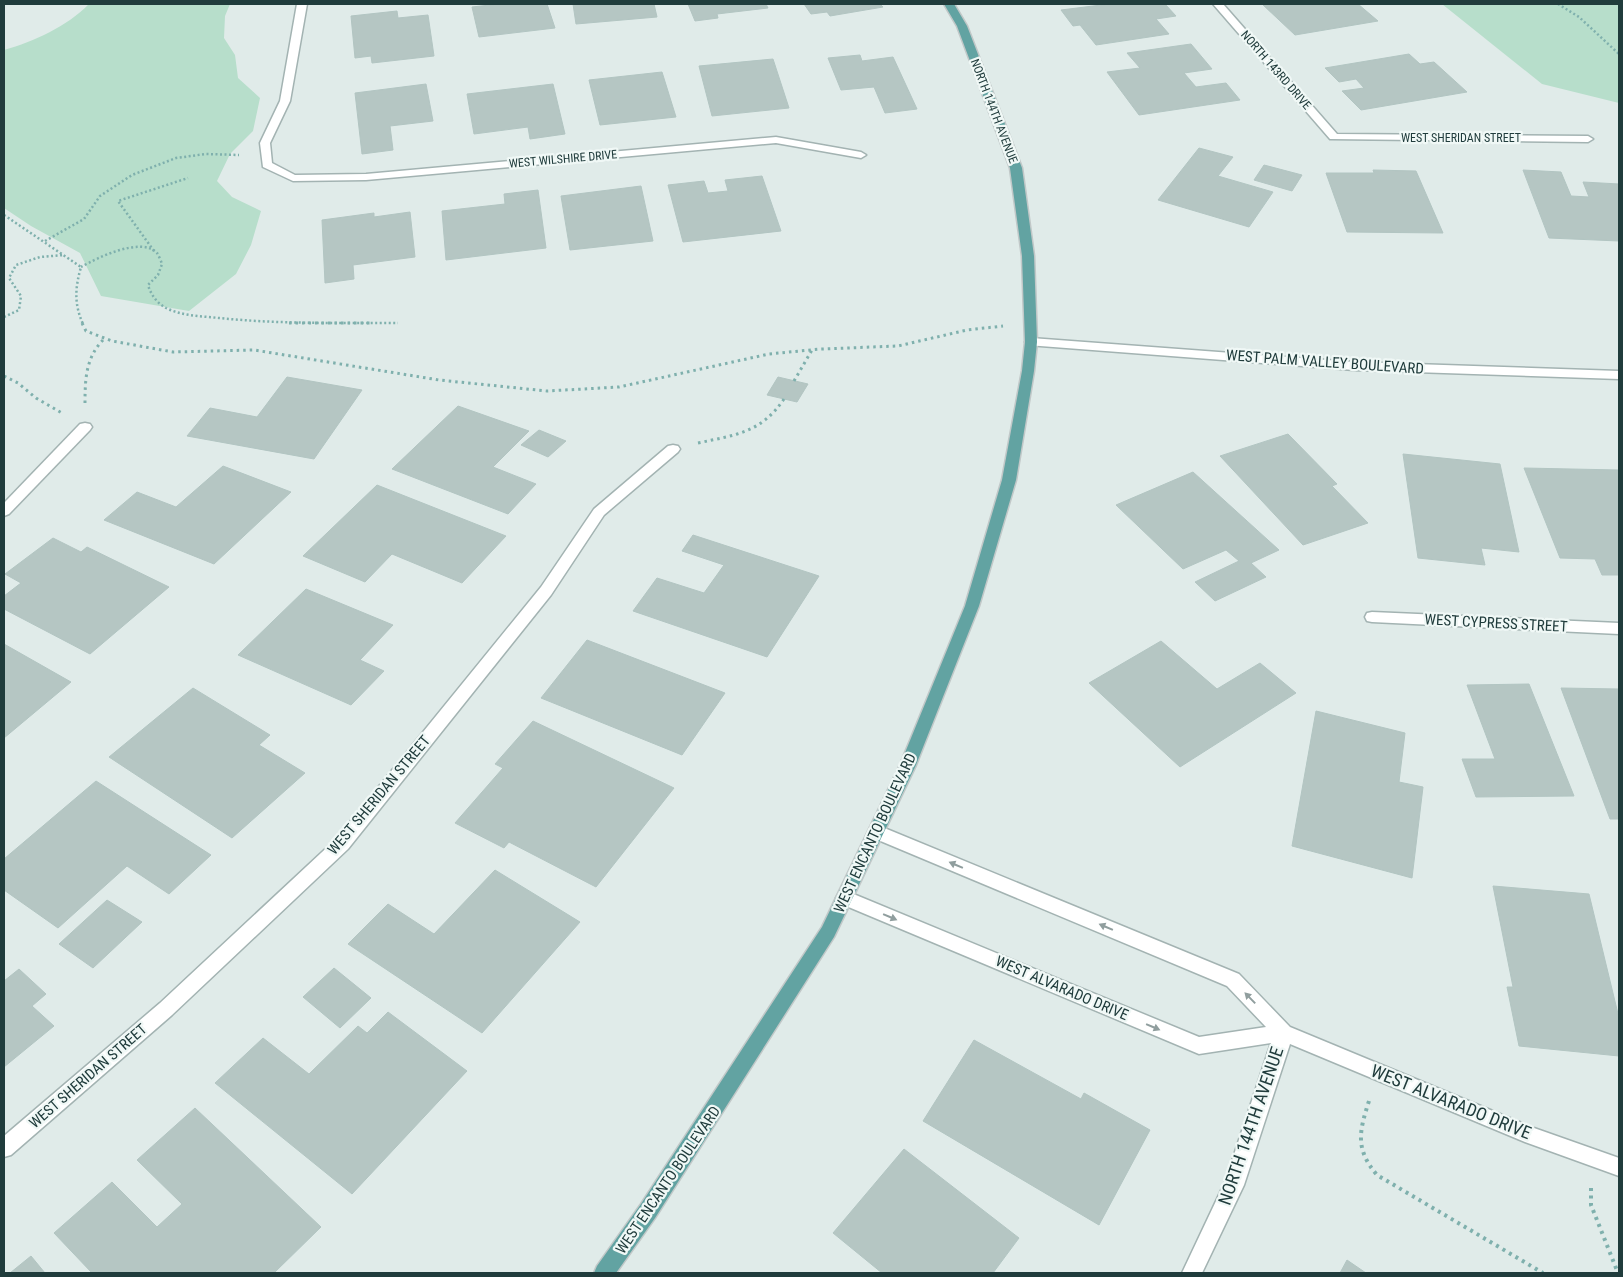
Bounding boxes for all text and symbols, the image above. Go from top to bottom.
street label: NORTH 143RD DRIVE [1238,28,1314,112]
street label: NORTH 144TH AVENUE [968,57,1020,165]
street label: WEST SHERIDAN STREET [1401,131,1521,145]
street label: WEST WILSHIRE DRIVE [508,147,618,171]
street label: WEST PALM VALLEY BOULEVARD [1225,346,1425,378]
street label: WEST CYPRESS STREET [1424,610,1568,636]
street label: WEST SHERIDAN STREET [324,732,434,858]
street label: WEST ENCANTO BOULEVARD [830,750,920,916]
one-way arrow [949,860,963,868]
one-way arrow [883,913,898,921]
one-way arrow [1099,923,1113,931]
street label: WEST ALVARADO DRIVE [993,952,1131,1024]
one-way arrow [1244,992,1256,1004]
street label: WEST SHERIDAN STREET [25,1020,151,1132]
one-way arrow [1146,1023,1161,1031]
street label: NORTH 144TH AVENUE [1214,1044,1287,1208]
street label: WEST ALVARADO DRIVE [1368,1060,1534,1143]
street label: WEST ENCANTO BOULEVARD [612,1103,724,1257]

